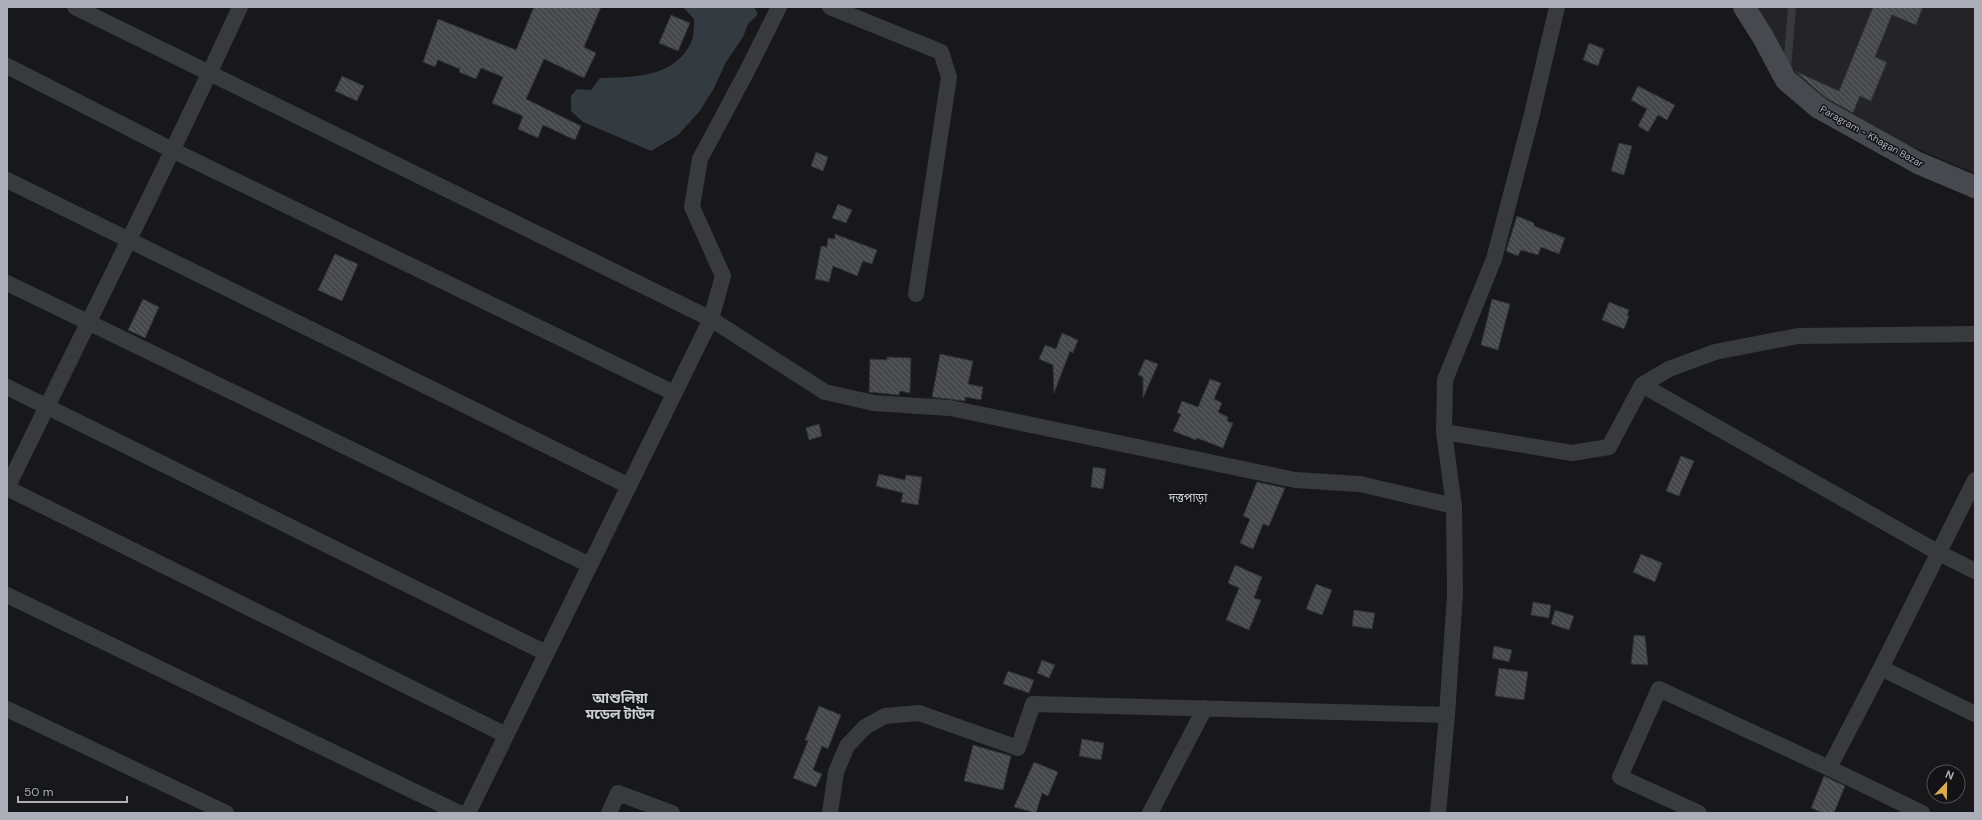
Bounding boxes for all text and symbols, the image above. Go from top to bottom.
street label: Paragram - Khagan Bazar [1818,103,1926,170]
district label: দত্তপাড়া [1168,490,1208,506]
district label: আশুলিয়া মডেল টাউন [585,689,655,723]
north arrow [1926,764,1966,804]
text: N [1943,767,1956,783]
scale bar [18,778,127,804]
text: 50 m [24,784,53,800]

